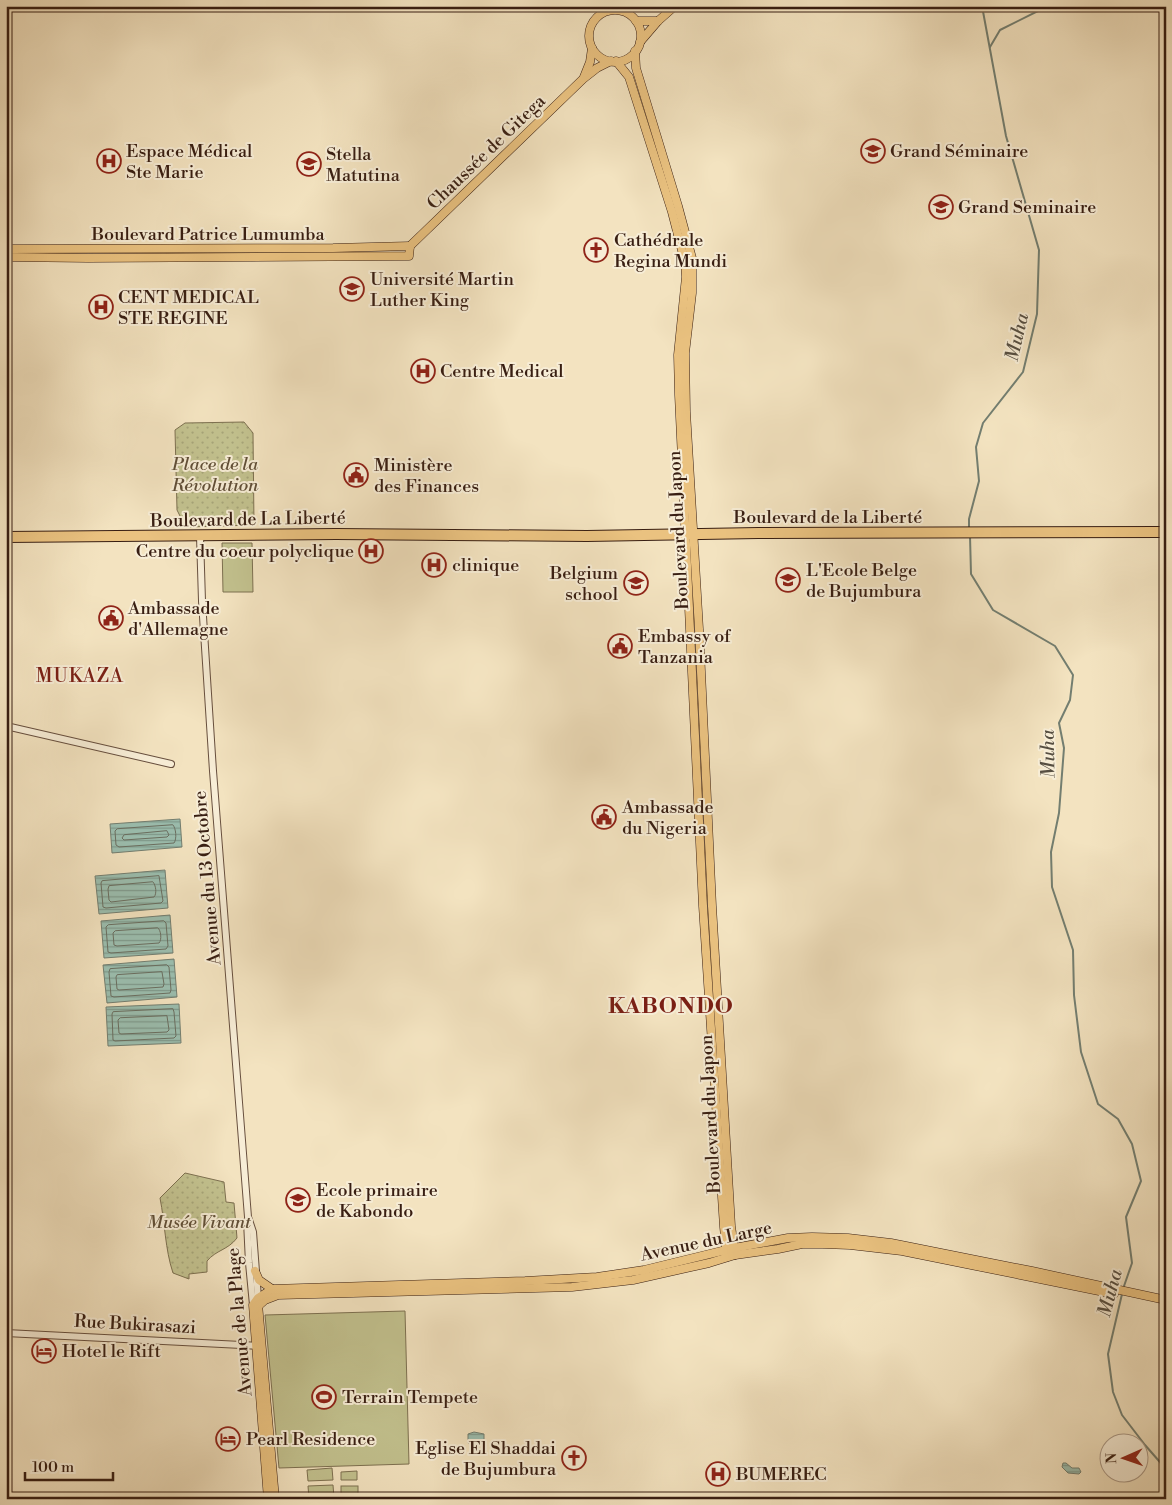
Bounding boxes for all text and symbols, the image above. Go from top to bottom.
street label: Chaussée de Gitega [422,89,551,215]
school or university icon: Grand Séminaire [860,138,886,164]
place label: Espace Médical Ste Marie [126,140,253,184]
place label: Grand Séminaire [890,140,1028,163]
place label: Stella Matutina [326,143,401,187]
hospital icon: Espace Médical Ste Marie [96,148,122,174]
school or university icon: Stella Matutina [296,151,322,177]
school or university icon: Grand Seminaire [928,194,954,220]
place label: Grand Seminaire [958,196,1096,219]
street label: Boulevard Patrice Lumumba [90,223,325,246]
place label: Cathédrale Regina Mundi [614,229,727,273]
church icon: Cathédrale Regina Mundi [583,237,609,263]
place label: Université Martin Luther King [370,268,514,312]
school or university icon: Université Martin Luther King [339,276,365,302]
place label: CENT MEDICAL STE REGINE [118,286,259,330]
hospital icon: CENT MEDICAL STE REGINE [88,294,114,320]
water label: Muha [1000,310,1034,364]
hospital icon: Centre Medical [410,358,436,384]
place label: Centre Medical [440,360,564,383]
street label: Boulevard du Japon [663,450,694,611]
park label: Place de la Révolution [171,453,259,497]
place label: Ministère des Finances [374,454,479,498]
public building icon: Ministère des Finances [343,462,369,488]
street label: Boulevard de La Liberté [149,506,346,533]
street label: Boulevard de la Liberté [733,506,922,529]
hospital icon: Centre du coeur polyclique [358,538,384,564]
place label: Centre du coeur polyclique [136,540,354,563]
hospital icon: clinique [421,552,447,578]
place label: clinique [452,554,519,577]
place label: L'Ecole Belge de Bujumbura [806,559,922,603]
place label: Belgium school [549,562,619,606]
school or university icon: L'Ecole Belge de Bujumbura [775,567,801,593]
school or university icon: Belgium school [623,570,649,596]
place label: Ambassade d'Allemagne [127,597,228,641]
public building icon: Ambassade d'Allemagne [98,605,124,631]
place label: Embassy of Tanzania [638,625,732,669]
public building icon: Embassy of Tanzania [607,633,633,659]
district label: MUKAZA [36,664,124,688]
water label: Muha [1036,729,1060,778]
street label: Avenue du 13 Octobre [188,790,227,967]
place label: Ambassade du Nigeria [621,796,714,840]
public building icon: Ambassade du Nigeria [591,804,617,830]
district label: KABONDO [608,993,734,1020]
street label: Boulevard du Japon [695,1034,726,1195]
place label: Ecole primaire de Kabondo [316,1179,438,1223]
school or university icon: Ecole primaire de Kabondo [285,1187,311,1213]
park label: Musée Vivant [147,1211,252,1234]
street label: Avenue du Large [637,1216,774,1267]
street label: Avenue de la Plage [222,1247,258,1398]
water label: Muha [1092,1266,1128,1320]
street label: Rue Bukirasazi [73,1310,197,1339]
hotel icon: Hotel le Rift [31,1338,57,1364]
place label: Hotel le Rift [62,1340,161,1363]
sports icon: Terrain Tempete [311,1384,337,1410]
place label: Terrain Tempete [342,1386,478,1409]
hotel icon: Pearl Residence [215,1426,241,1452]
place label: Pearl Residence [246,1428,375,1451]
north arrow [1100,1432,1150,1482]
place label: Eglise El Shaddai de Bujumbura [415,1437,557,1481]
church icon: Eglise El Shaddai de Bujumbura [561,1445,587,1471]
scale bar [25,1450,112,1482]
text: N [1103,1453,1121,1464]
text: 100 m [32,1458,74,1477]
hospital icon: BUMEREC [705,1461,731,1487]
place label: BUMEREC [735,1463,827,1486]

